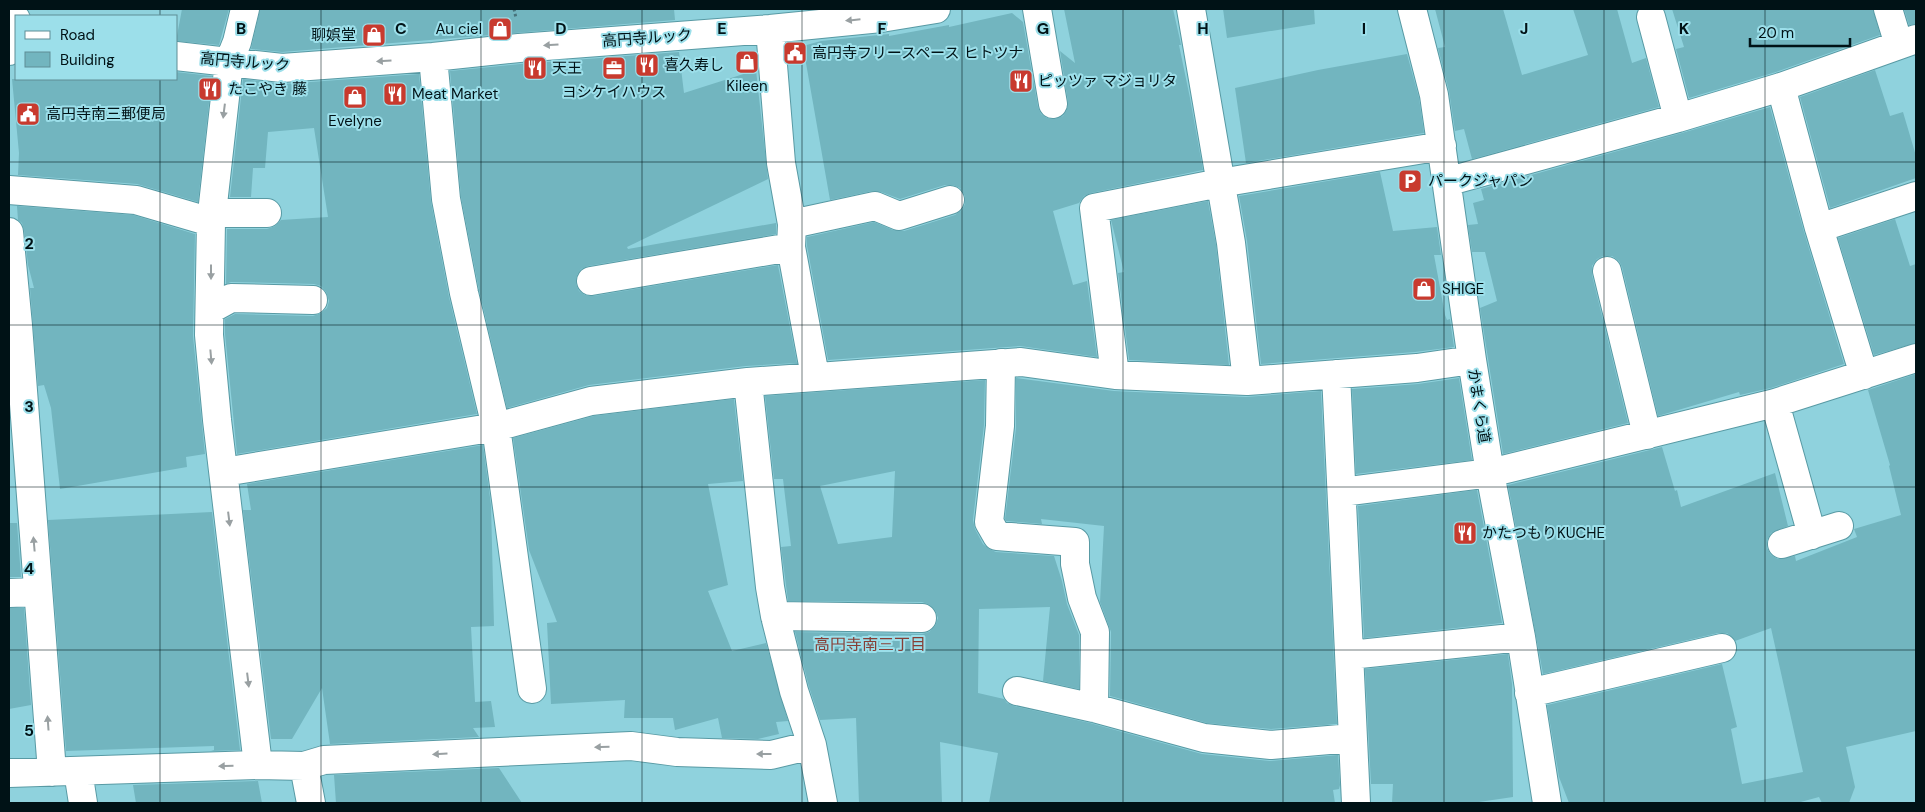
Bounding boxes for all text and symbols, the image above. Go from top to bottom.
legend [15,15,178,80]
scale bar [1750,15,1850,47]
shop icon: Au ciel [487,16,513,42]
one-way arrow [844,16,860,24]
text: B [236,18,246,39]
text: C [395,18,407,39]
text: D [555,18,567,39]
text: E [717,18,727,39]
text: F [878,18,887,39]
text: G [1037,18,1049,39]
text: H [1197,18,1209,39]
text: I [1362,18,1366,39]
text: J [1520,18,1528,39]
text: K [1679,18,1690,39]
place label: Au ciel [436,19,482,39]
shop icon: 聊娯堂 [361,22,387,48]
text: 20 m [1758,23,1794,43]
text: Road [60,25,95,45]
place label: 聊娯堂 [311,25,356,45]
street label: 高円寺ルック [601,25,693,51]
public building icon: 高円寺フリースペース ヒトツナ [782,40,808,66]
one-way arrow [543,42,559,50]
place label: 高円寺フリースペース ヒトツナ [812,43,1023,63]
street label: 高円寺ルック [199,48,291,76]
shop icon: Kileen [734,49,760,75]
text: Building [60,50,115,70]
restaurant icon: 喜久寿し [634,52,660,78]
restaurant icon: 天王 [522,55,548,81]
office icon: ヨシケイハウス [601,55,627,81]
place label: 喜久寿し [664,55,724,75]
one-way arrow [376,57,392,65]
place label: 天王 [552,58,582,78]
restaurant icon: ピッツァ マジョリタ [1008,68,1034,94]
place label: ピッツァ マジョリタ [1038,71,1177,91]
restaurant icon: たこやき 藤 [197,76,223,102]
place label: Kileen [726,76,768,96]
place label: たこやき 藤 [228,79,307,99]
restaurant icon: Meat Market [382,81,408,107]
place label: ヨシケイハウス [562,82,666,102]
shop icon: Evelyne [342,84,368,110]
place label: Meat Market [412,84,499,104]
public building icon: 高円寺南三郵便局 [15,101,41,127]
one-way arrow [220,103,228,119]
place label: 高円寺南三郵便局 [46,104,166,124]
place label: Evelyne [328,111,382,131]
parking icon: パークジャパン [1397,168,1423,194]
place label: パークジャパン [1428,171,1533,191]
text: 2 [24,233,34,254]
one-way arrow [207,265,215,281]
shop icon: SHIGE [1411,276,1437,302]
place label: SHIGE [1442,279,1484,299]
one-way arrow [207,350,215,366]
street label: かまくら道 [1463,367,1495,445]
text: 3 [24,396,34,417]
one-way arrow [225,511,233,527]
restaurant icon: かたつもりKUCHE [1452,520,1478,546]
place label: かたつもりKUCHE [1482,523,1605,543]
one-way arrow [29,535,37,551]
text: 4 [24,558,34,579]
district label: 高円寺南三丁目 [814,634,926,655]
one-way arrow [244,673,252,689]
one-way arrow [44,715,52,731]
text: 5 [24,720,34,741]
one-way arrow [594,743,610,751]
one-way arrow [431,750,447,758]
one-way arrow [756,750,772,758]
one-way arrow [217,763,233,771]

